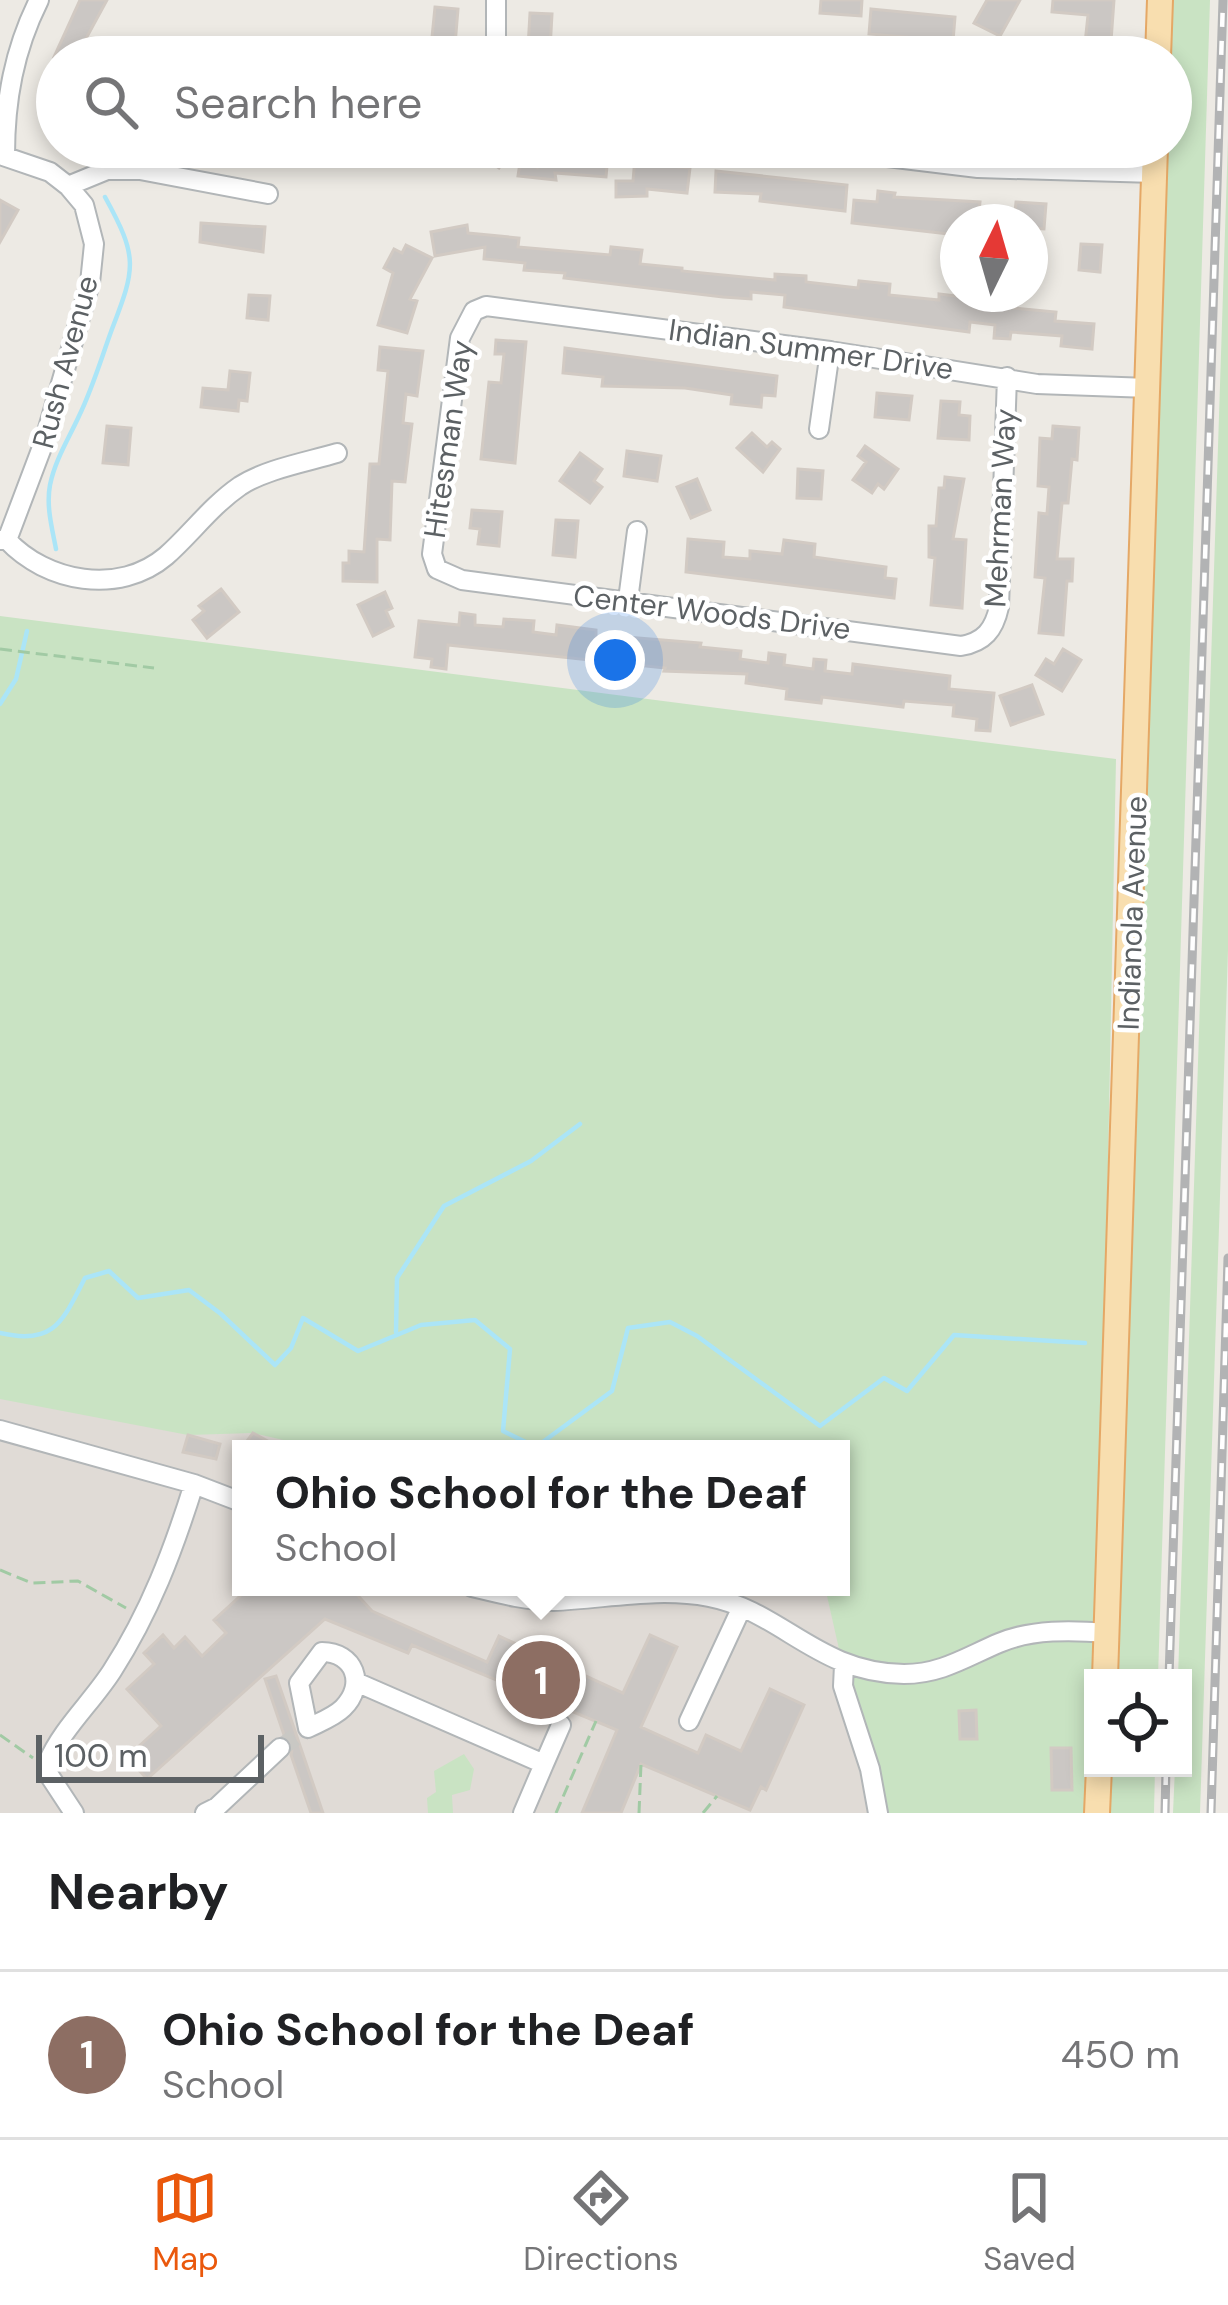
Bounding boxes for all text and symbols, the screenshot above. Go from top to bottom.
search box [36,36,1192,168]
icon: search [78,69,144,135]
text: Search here [174,73,422,132]
north arrow [940,204,1048,312]
street label: Rush Avenue [23,271,107,453]
street label: Indian Summer Drive [666,310,956,388]
street label: Hitesman Way [415,337,481,540]
street label: Mehrman Way [975,407,1025,608]
street label: Center Woods Drive [571,576,853,648]
your location [585,630,645,690]
street label: Indianola Avenue [1108,795,1156,1031]
popup [232,1440,850,1596]
text: Ohio School for the Deaf [275,1463,807,1522]
text: School [275,1522,397,1573]
pin: 1 [502,1635,580,1725]
map controls [1084,1669,1192,1777]
button: locate [1084,1669,1192,1777]
scale bar [36,1729,264,1782]
text: 100 m [54,1734,148,1777]
text: Nearby [48,1858,229,1925]
text: Ohio School for the Deaf [162,2000,694,2059]
text: 1 [80,2029,94,2080]
text: 450 m [1061,2029,1180,2080]
text: School [162,2059,284,2110]
tab: Map [152,2165,219,2280]
tab: Directions [523,2165,679,2280]
tab: Saved [983,2165,1076,2280]

